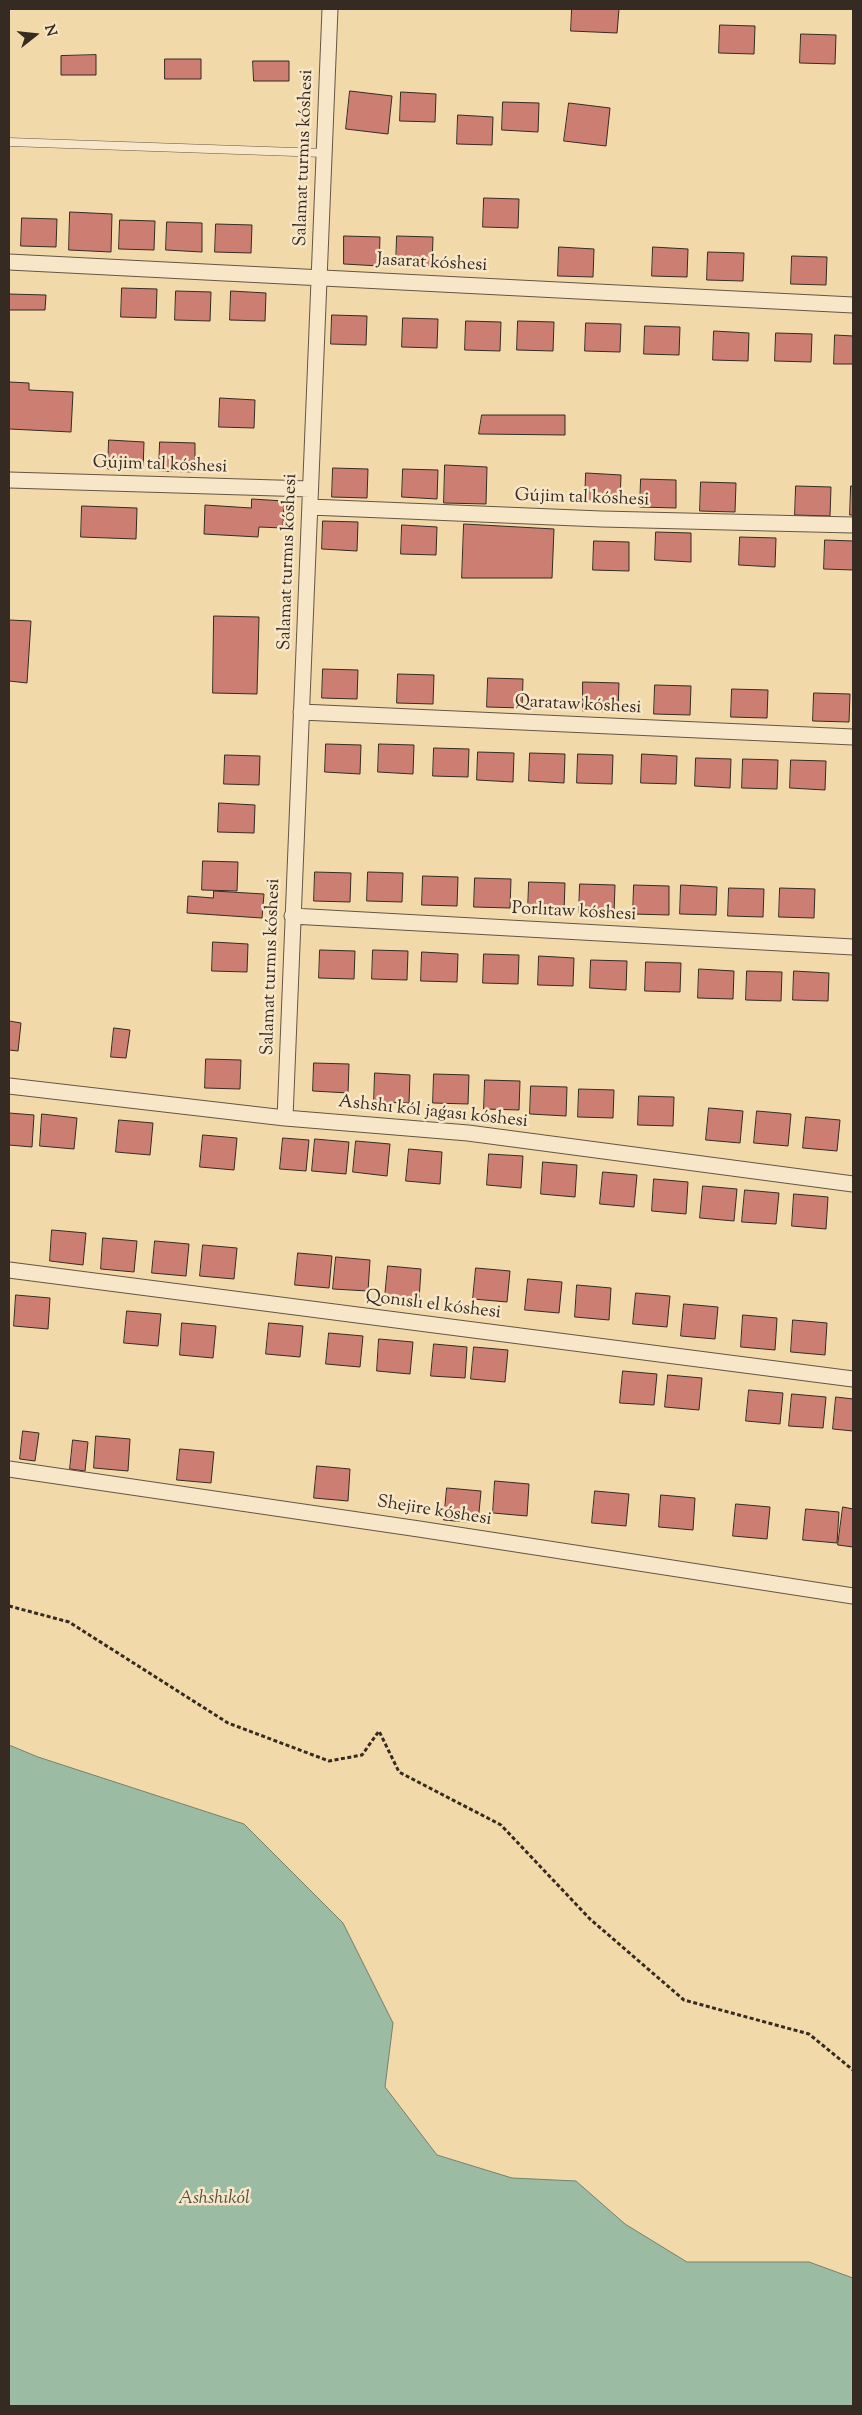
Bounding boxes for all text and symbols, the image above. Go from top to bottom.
north arrow [10,10,60,60]
text: N [38,23,61,39]
street label: Salamat turmıs kóshesi [291,69,319,247]
street label: Jasarat kóshesi [376,250,488,278]
street label: Gújim tal kóshesi [92,453,228,479]
street label: Salamat turmıs kóshesi [275,473,303,651]
street label: Gújim tal kóshesi [514,486,650,512]
street label: Qarataw kóshesi [514,692,642,720]
street label: Salamat turmıs kóshesi [258,878,286,1056]
street label: Porlıtaw kóshesi [511,899,637,927]
street label: Ashshı kól jaǵası kóshesi [337,1092,529,1134]
street label: Qonıslı el kóshesi [364,1287,502,1325]
street label: Shejire kóshesi [375,1492,493,1532]
water label: Ashshıkól [178,2189,250,2211]

